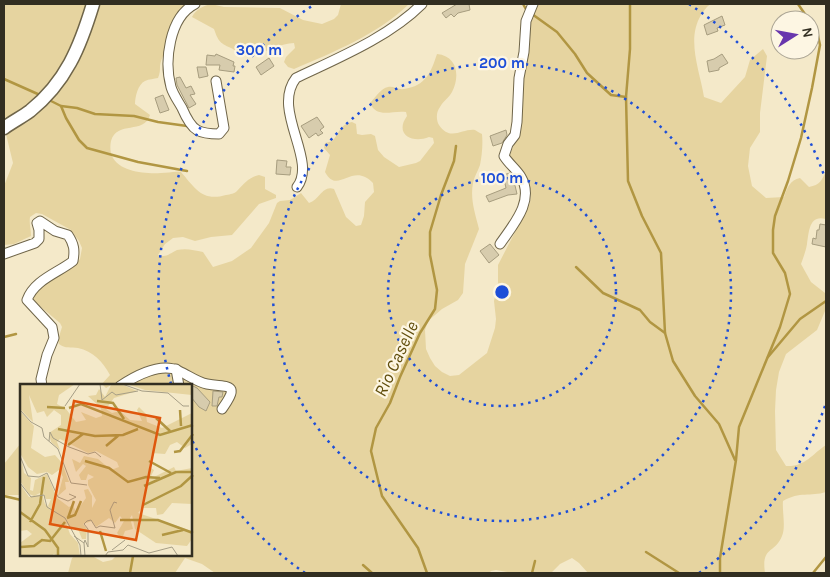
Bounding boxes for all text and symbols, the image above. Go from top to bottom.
north arrow [770,10,820,60]
text: N [798,26,817,39]
text: 300 m [236,41,282,59]
text: 200 m [479,54,525,72]
text: 100 m [481,169,523,187]
centre of rings [493,283,511,301]
water label: Rio Caselle [369,318,423,400]
inset map [20,384,192,557]

